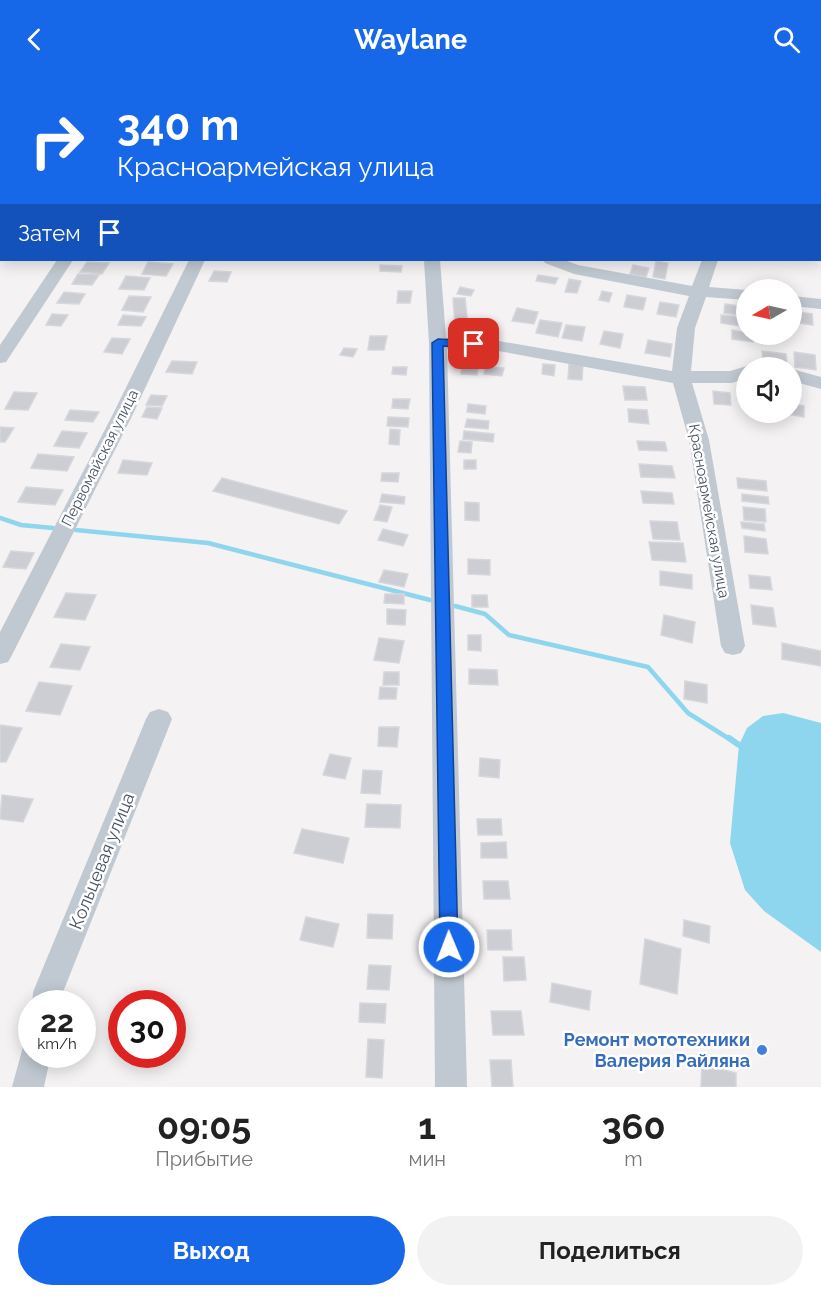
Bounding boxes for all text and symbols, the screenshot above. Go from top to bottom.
icon: back [18,23,51,56]
icon: search [770,23,803,56]
text: Waylane [354,24,467,55]
text: 340 m [117,101,239,150]
icon: right [18,102,96,180]
text: Красноармейская улица [117,151,434,182]
icon: arrive [93,216,126,249]
text: Затем [18,220,81,246]
north arrow [736,279,802,345]
map controls [736,279,802,423]
pin [448,318,499,369]
icon: arrive [457,327,490,360]
button: sound [736,357,802,423]
street label: Первомайская улица [58,387,142,529]
street label: Красноармейская улица [685,423,733,599]
street label: Кольцевая улица [65,789,139,932]
position arrow [417,915,481,979]
speed limit sign: 30 [108,990,186,1068]
text: 22 [40,1004,74,1039]
place label: Ремонт мототехники Валерия Райляна [563,1029,750,1071]
text: km/h [37,1035,77,1053]
marker: Ремонт мототехники Валерия Райляна [755,1043,769,1057]
text: 09:05 [157,1105,251,1147]
text: 1 [418,1105,436,1147]
text: 360 [601,1105,666,1147]
text: Прибытие [156,1147,253,1171]
text: мин [408,1147,446,1171]
text: m [624,1147,643,1171]
button: Выход [18,1216,405,1285]
button: Поделиться [417,1216,803,1285]

